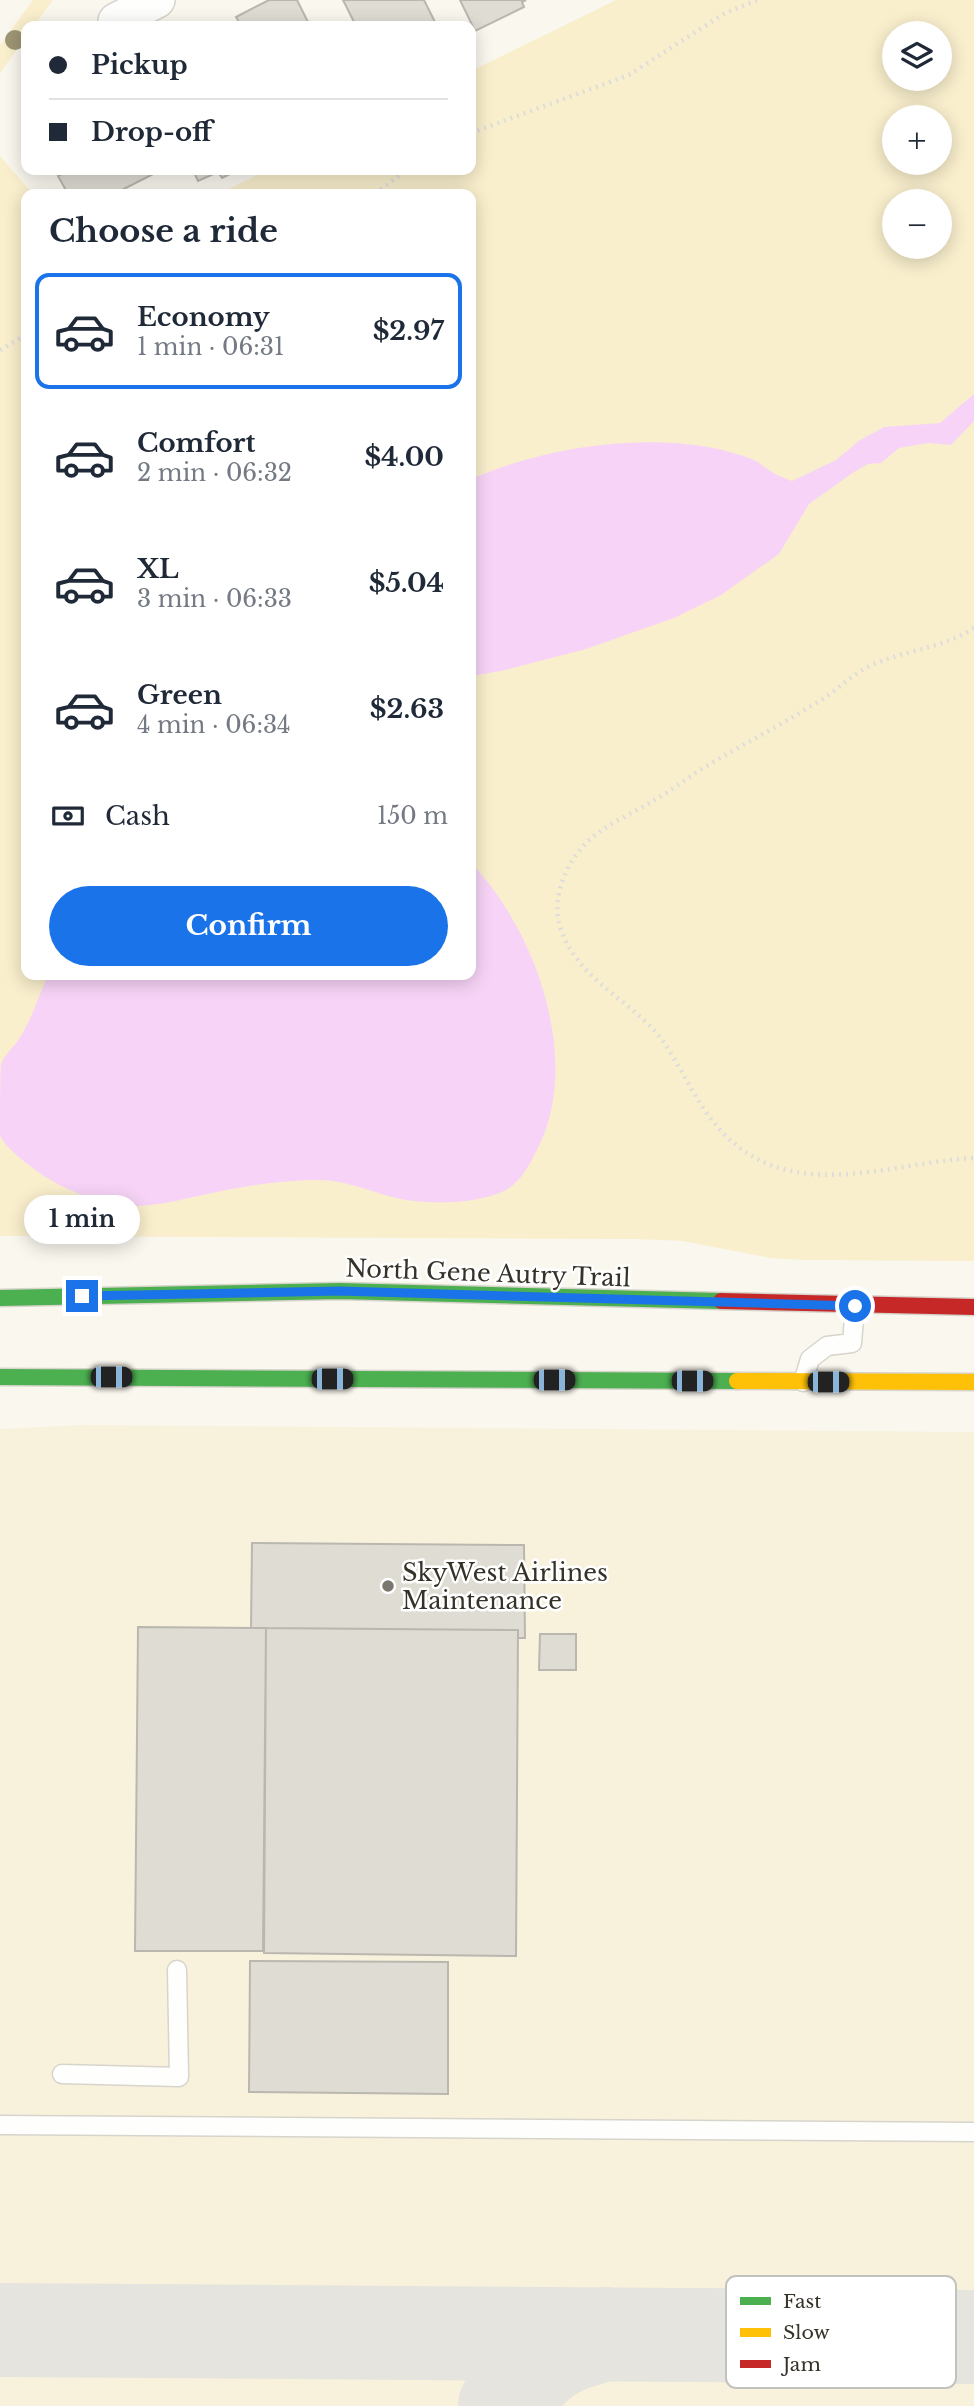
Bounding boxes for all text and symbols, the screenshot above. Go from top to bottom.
map controls [882,21,952,259]
button: layers [882,21,952,91]
text: Pickup [91,49,188,81]
button: + [882,105,952,175]
text: Drop-off [91,116,212,148]
button: − [882,189,952,259]
text: Choose a ride [49,211,278,251]
icon: car [53,300,116,363]
text: Economy [137,301,270,333]
text: $2.97 [373,315,444,347]
text: 1 min · 06:31 [137,333,284,361]
icon: car [53,426,116,489]
text: Comfort [137,427,255,459]
text: $4.00 [364,441,444,473]
text: 2 min · 06:32 [137,459,292,487]
icon: car [53,552,116,615]
text: XL [137,553,179,585]
text: $5.04 [369,567,444,599]
text: 3 min · 06:33 [137,585,292,613]
icon: car [53,678,116,741]
text: Green [137,679,222,711]
text: $2.63 [370,693,444,725]
text: 4 min · 06:34 [137,711,291,739]
icon: cash [49,797,87,835]
text: Cash [105,800,170,832]
text: 150 m [377,802,448,830]
button: Confirm [49,886,448,966]
callout: 1 min [24,1194,140,1244]
text: 1 min [49,1205,115,1233]
street label: North Gene Autry Trail [345,1254,631,1292]
route end [66,1280,98,1312]
route start [839,1290,871,1322]
car [91,1367,133,1388]
car [312,1369,354,1390]
car [534,1370,576,1391]
car [672,1371,714,1392]
car [808,1372,850,1393]
place label: SkyWest Airlines Maintenance [402,1558,608,1615]
marker: SkyWest Airlines Maintenance [380,1578,396,1594]
legend [726,2276,956,2388]
text: Fast [783,2290,822,2313]
text: Slow [783,2321,830,2344]
text: Jam [780,2353,821,2376]

